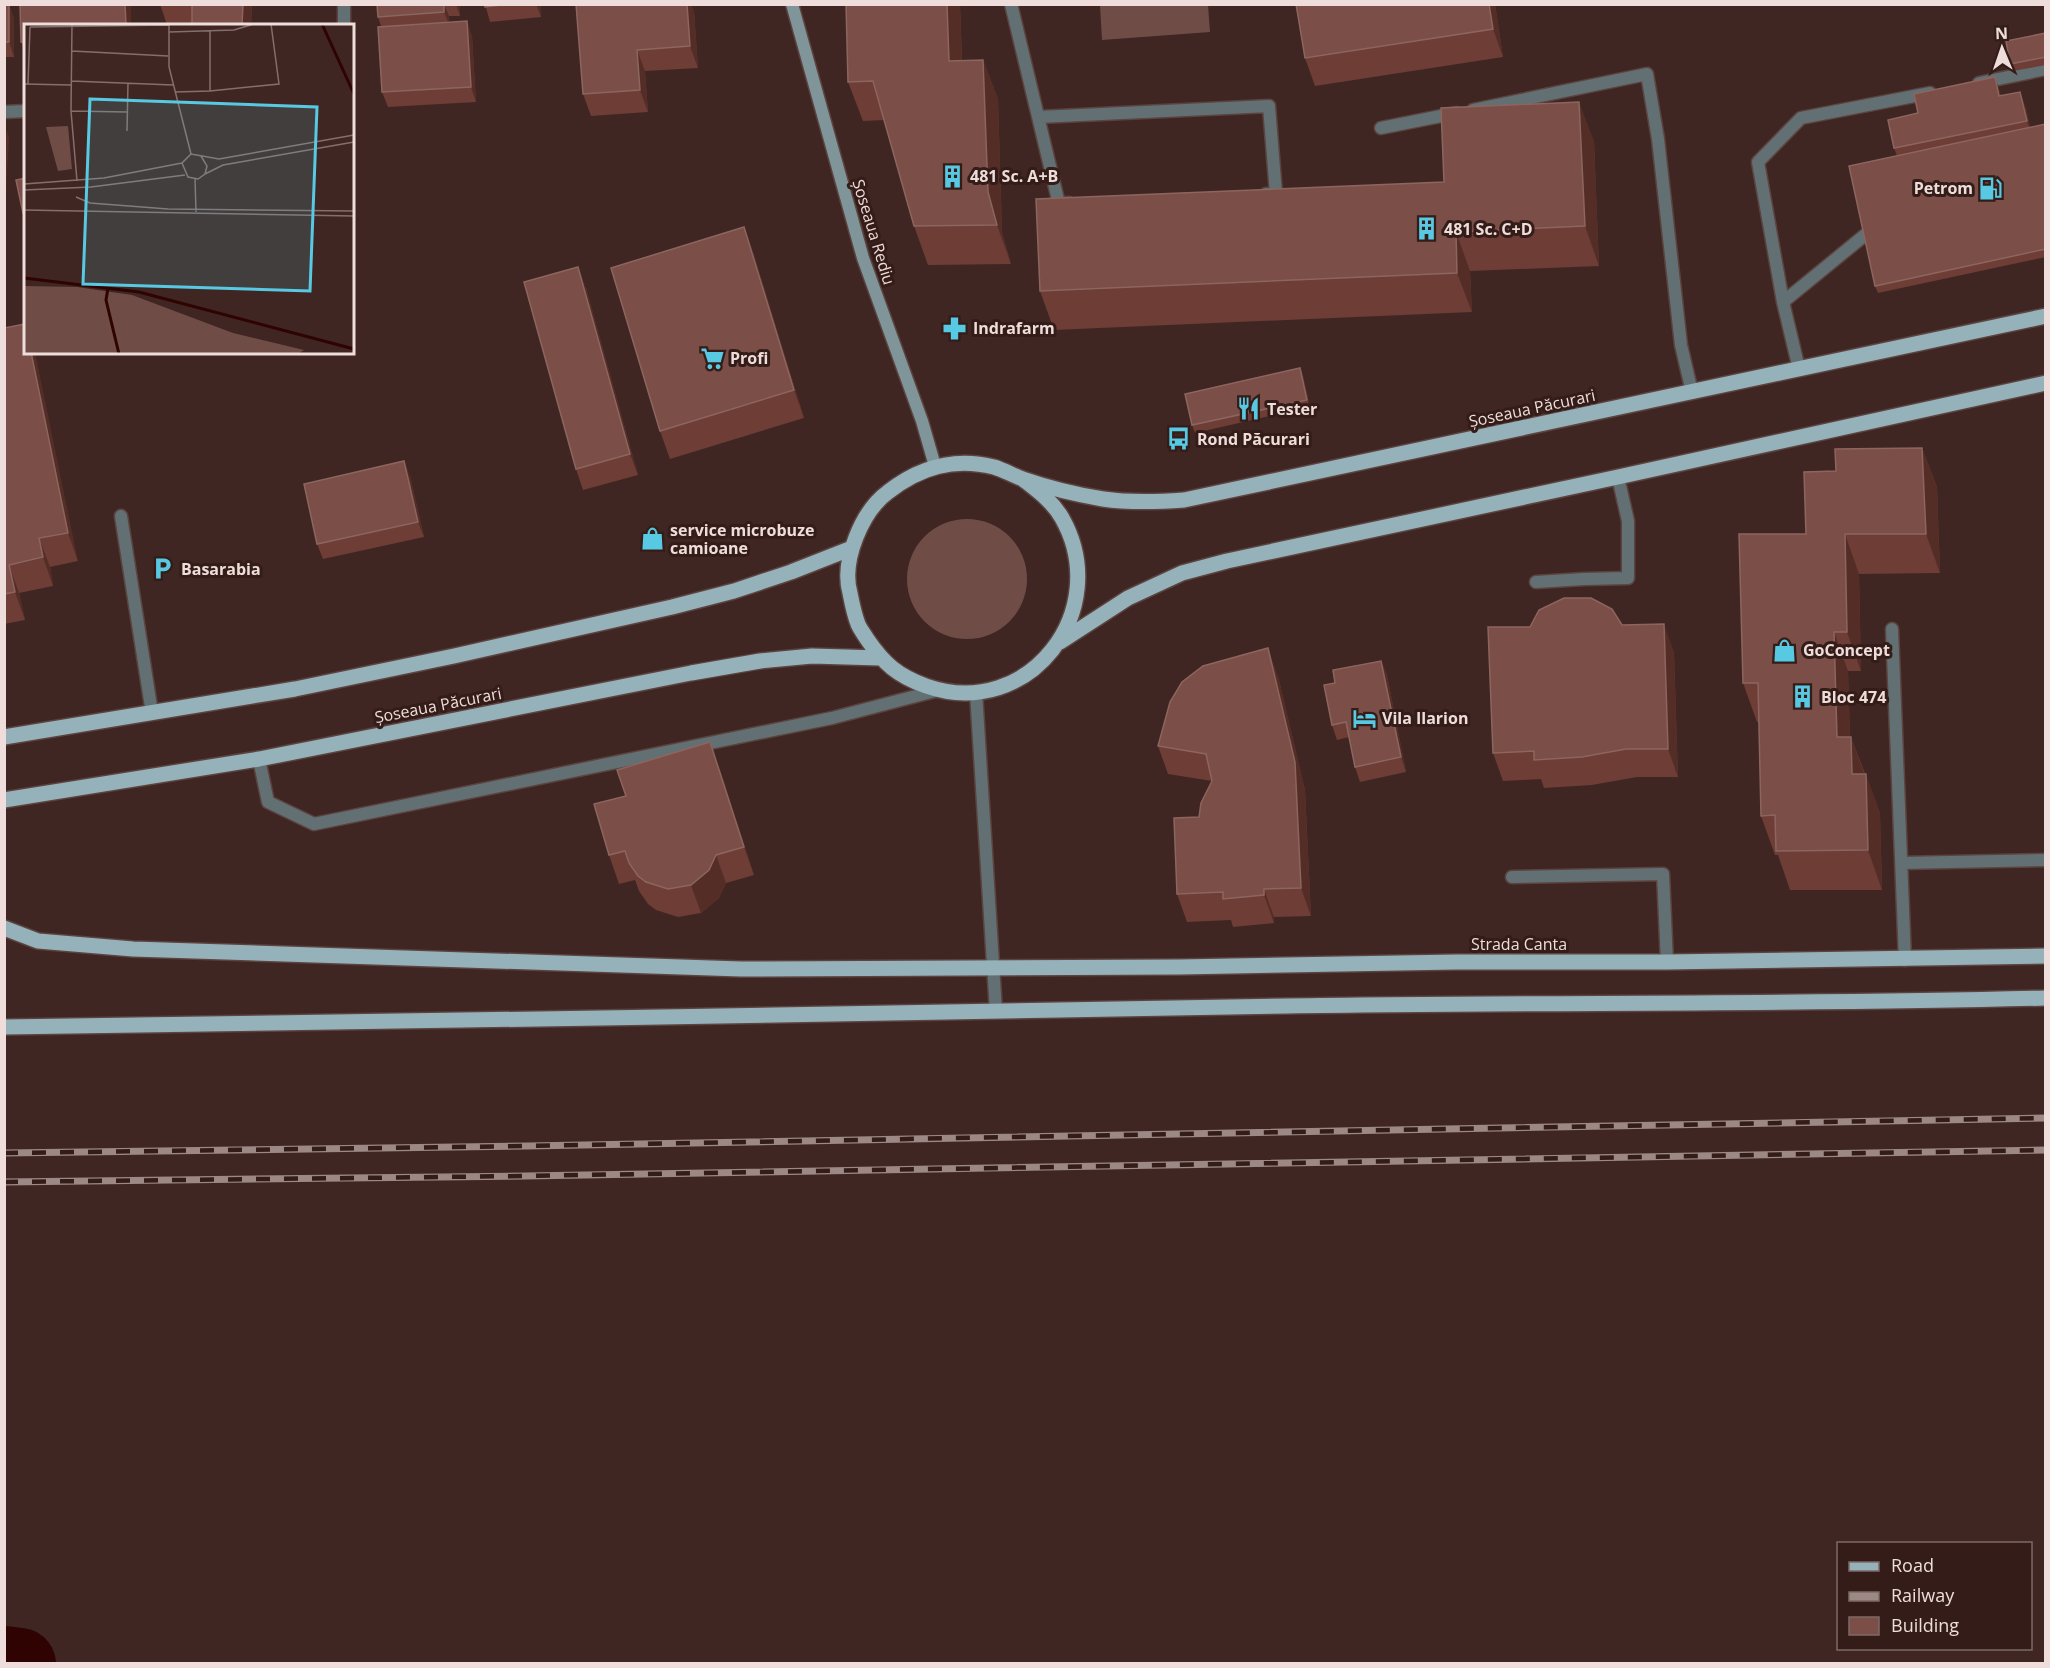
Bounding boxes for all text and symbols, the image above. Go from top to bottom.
north arrow [1972,18,2032,78]
text: N [1995,22,2008,44]
inset map [24,24,354,354]
building icon: 481 Sc. A+B [939,163,965,189]
place label: 481 Sc. A+B [970,165,1058,187]
fuel station icon: Petrom [1978,175,2004,201]
street label: Șoseaua Rediu [848,177,900,287]
place label: Petrom [1914,177,1973,199]
building icon: 481 Sc. C+D [1413,216,1439,242]
place label: 481 Sc. C+D [1444,218,1533,240]
pharmacy icon: Indrafarm [942,315,968,341]
place label: Indrafarm [973,317,1055,339]
supermarket icon: Profi [699,345,725,371]
place label: Profi [730,347,768,369]
street label: Șoseaua Păcurari [1467,384,1597,432]
restaurant icon: Tester [1236,396,1262,422]
place label: Tester [1267,398,1317,420]
bus stop icon: Rond Păcurari [1166,426,1192,452]
place label: Rond Păcurari [1197,428,1310,450]
place label: service microbuze camioane [670,519,814,559]
shop icon: service microbuze camioane [639,526,665,552]
parking icon: Basarabia [150,556,176,582]
place label: Basarabia [181,558,261,580]
shop icon: GoConcept [1772,637,1798,663]
place label: GoConcept [1803,639,1890,661]
street label: Șoseaua Păcurari [373,682,503,728]
building icon: Bloc 474 [1790,684,1816,710]
place label: Bloc 474 [1821,686,1886,708]
hotel icon: Vila Ilarion [1351,705,1377,731]
place label: Vila Ilarion [1382,707,1468,729]
street label: Strada Canta [1471,933,1567,955]
legend [1837,1542,2032,1650]
text: Road [1891,1553,1934,1577]
text: Railway [1891,1583,1955,1607]
text: Building [1891,1613,1959,1637]

